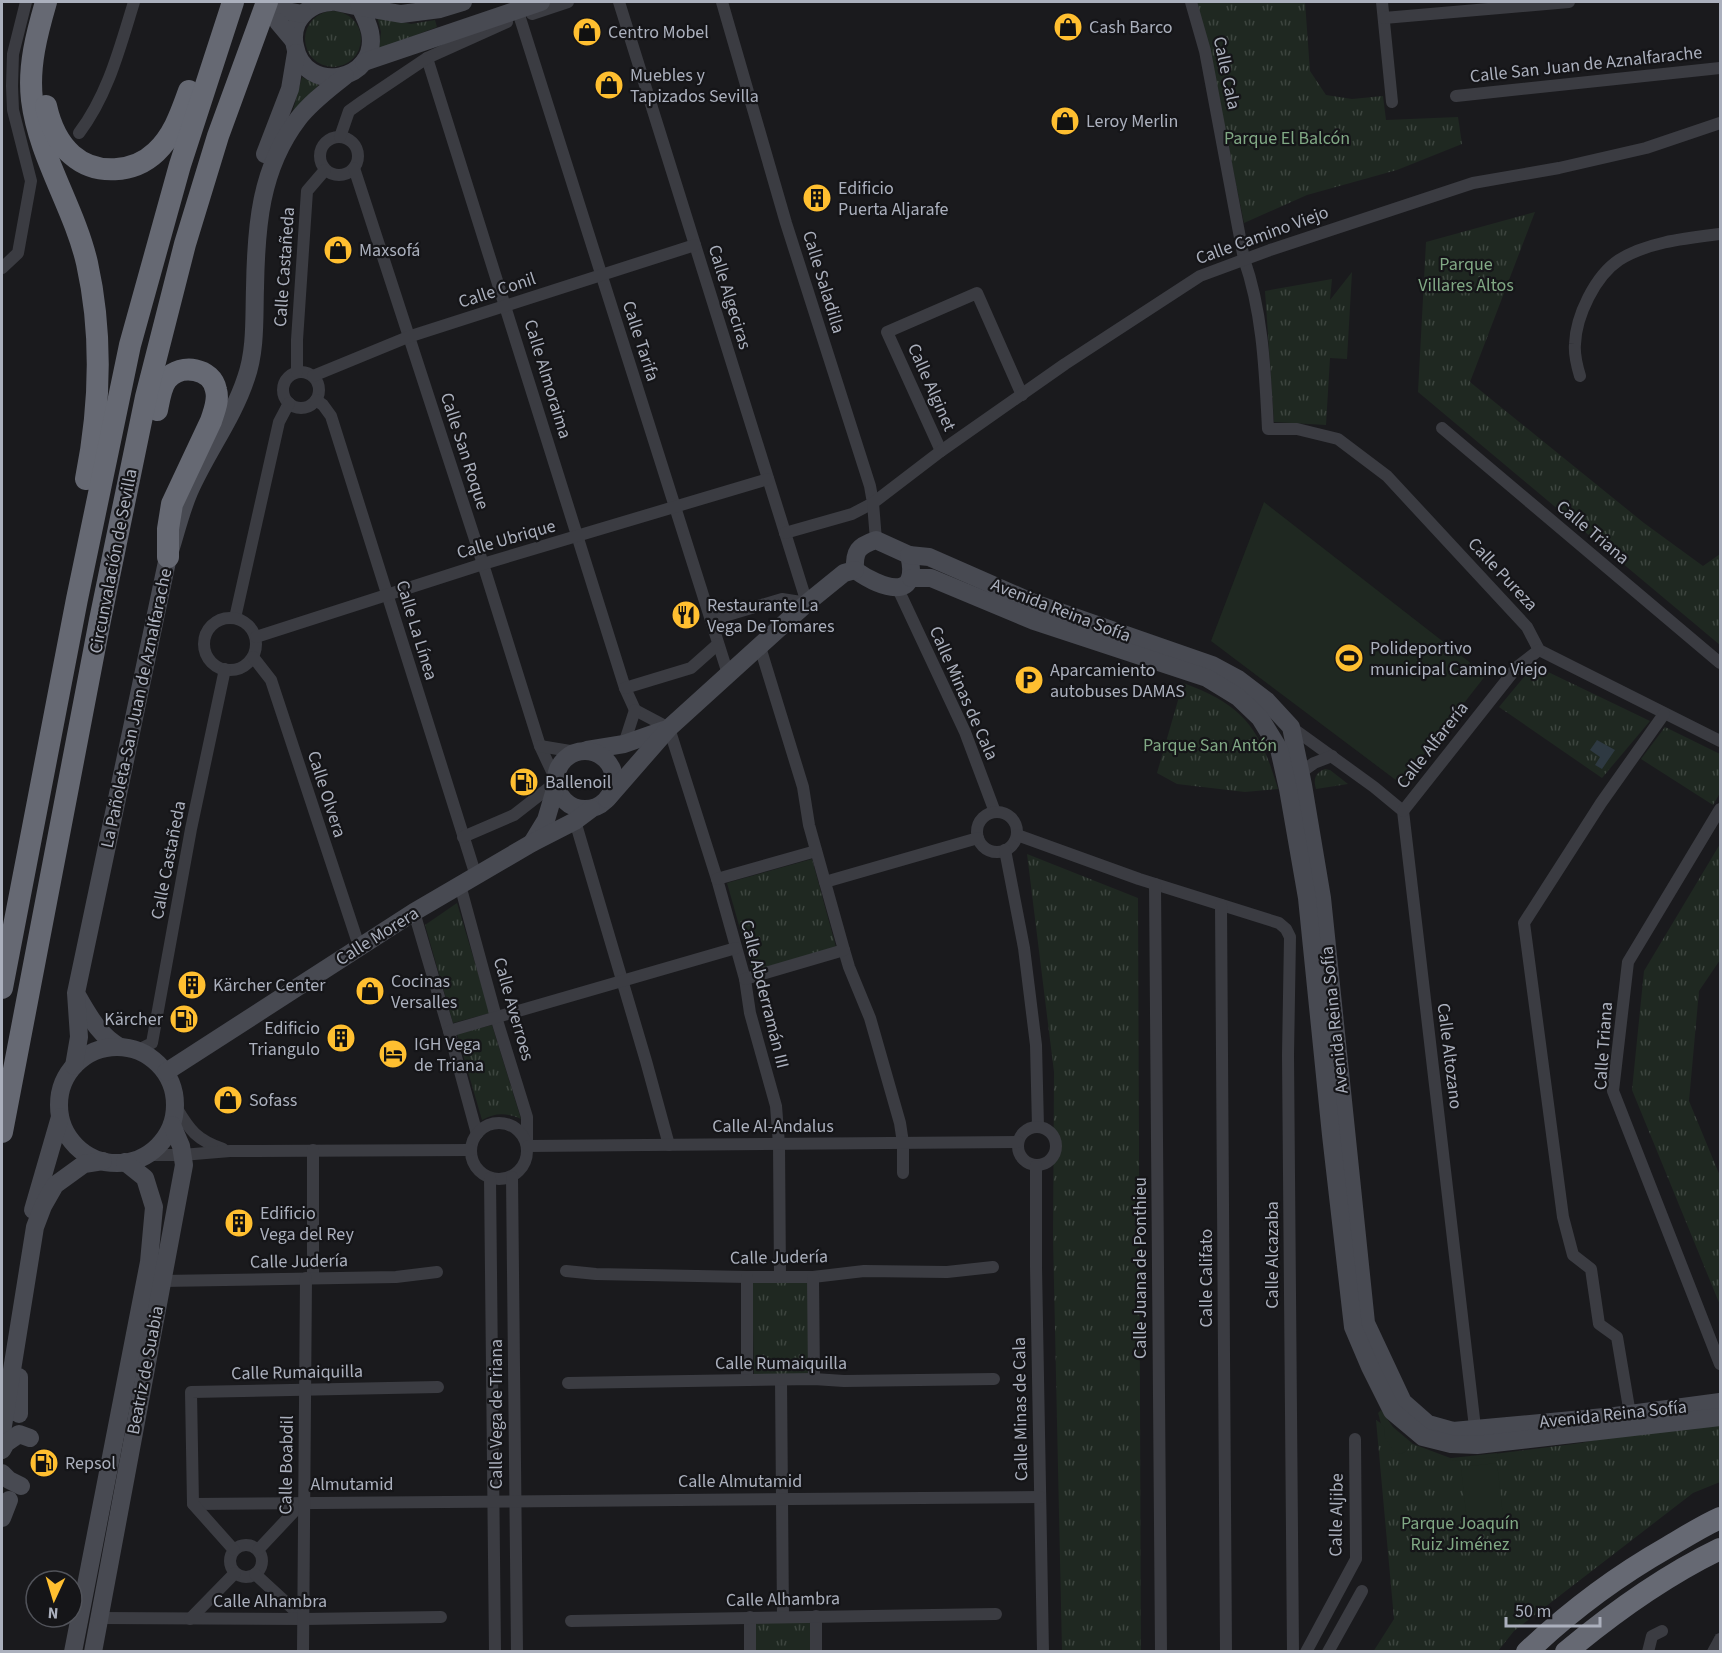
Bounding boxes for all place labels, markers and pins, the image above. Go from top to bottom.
shop icon: Cash Barco [1052,11,1084,43]
place label: Cash Barco [1089,15,1173,40]
shop icon: Centro Mobel [571,16,603,48]
place label: Centro Mobel [608,20,709,45]
place label: Muebles y Tapizados Sevilla [630,63,759,109]
shop icon: Muebles y Tapizados Sevilla [593,69,625,101]
shop icon: Leroy Merlin [1049,105,1081,137]
place label: Leroy Merlin [1086,109,1178,134]
place label: Edificio Puerta Aljarafe [838,176,949,222]
building icon: Edificio Puerta Aljarafe [801,182,833,214]
shop icon: Maxsofá [322,234,354,266]
place label: Maxsofá [359,238,420,263]
place label: Restaurante La Vega De Tomares [707,593,835,639]
restaurant icon: Restaurante La Vega De Tomares [670,599,702,631]
place label: Polideportivo municipal Camino Viejo [1370,636,1547,682]
sports icon: Polideportivo municipal Camino Viejo [1333,642,1365,674]
place label: Aparcamiento autobuses DAMAS [1050,658,1185,704]
parking icon: Aparcamiento autobuses DAMAS [1013,664,1045,696]
fuel station icon: Ballenoil [508,766,540,798]
place label: Ballenoil [545,770,611,795]
building icon: Kärcher Center [176,969,208,1001]
place label: Cocinas Versalles [391,969,457,1015]
place label: Kärcher Center [213,973,326,998]
shop icon: Cocinas Versalles [354,975,386,1007]
fuel station icon: Kärcher [168,1003,200,1035]
place label: Kärcher [104,1007,164,1032]
place label: Edificio Triangulo [248,1016,320,1062]
building icon: Edificio Triangulo [325,1022,357,1054]
place label: IGH Vega de Triana [414,1032,484,1078]
hotel icon: IGH Vega de Triana [377,1038,409,1070]
shop icon: Sofass [212,1084,244,1116]
place label: Sofass [249,1088,297,1113]
place label: Edificio Vega del Rey [260,1201,354,1247]
building icon: Edificio Vega del Rey [223,1207,255,1239]
fuel station icon: Repsol [28,1447,60,1479]
place label: Repsol [65,1451,116,1476]

